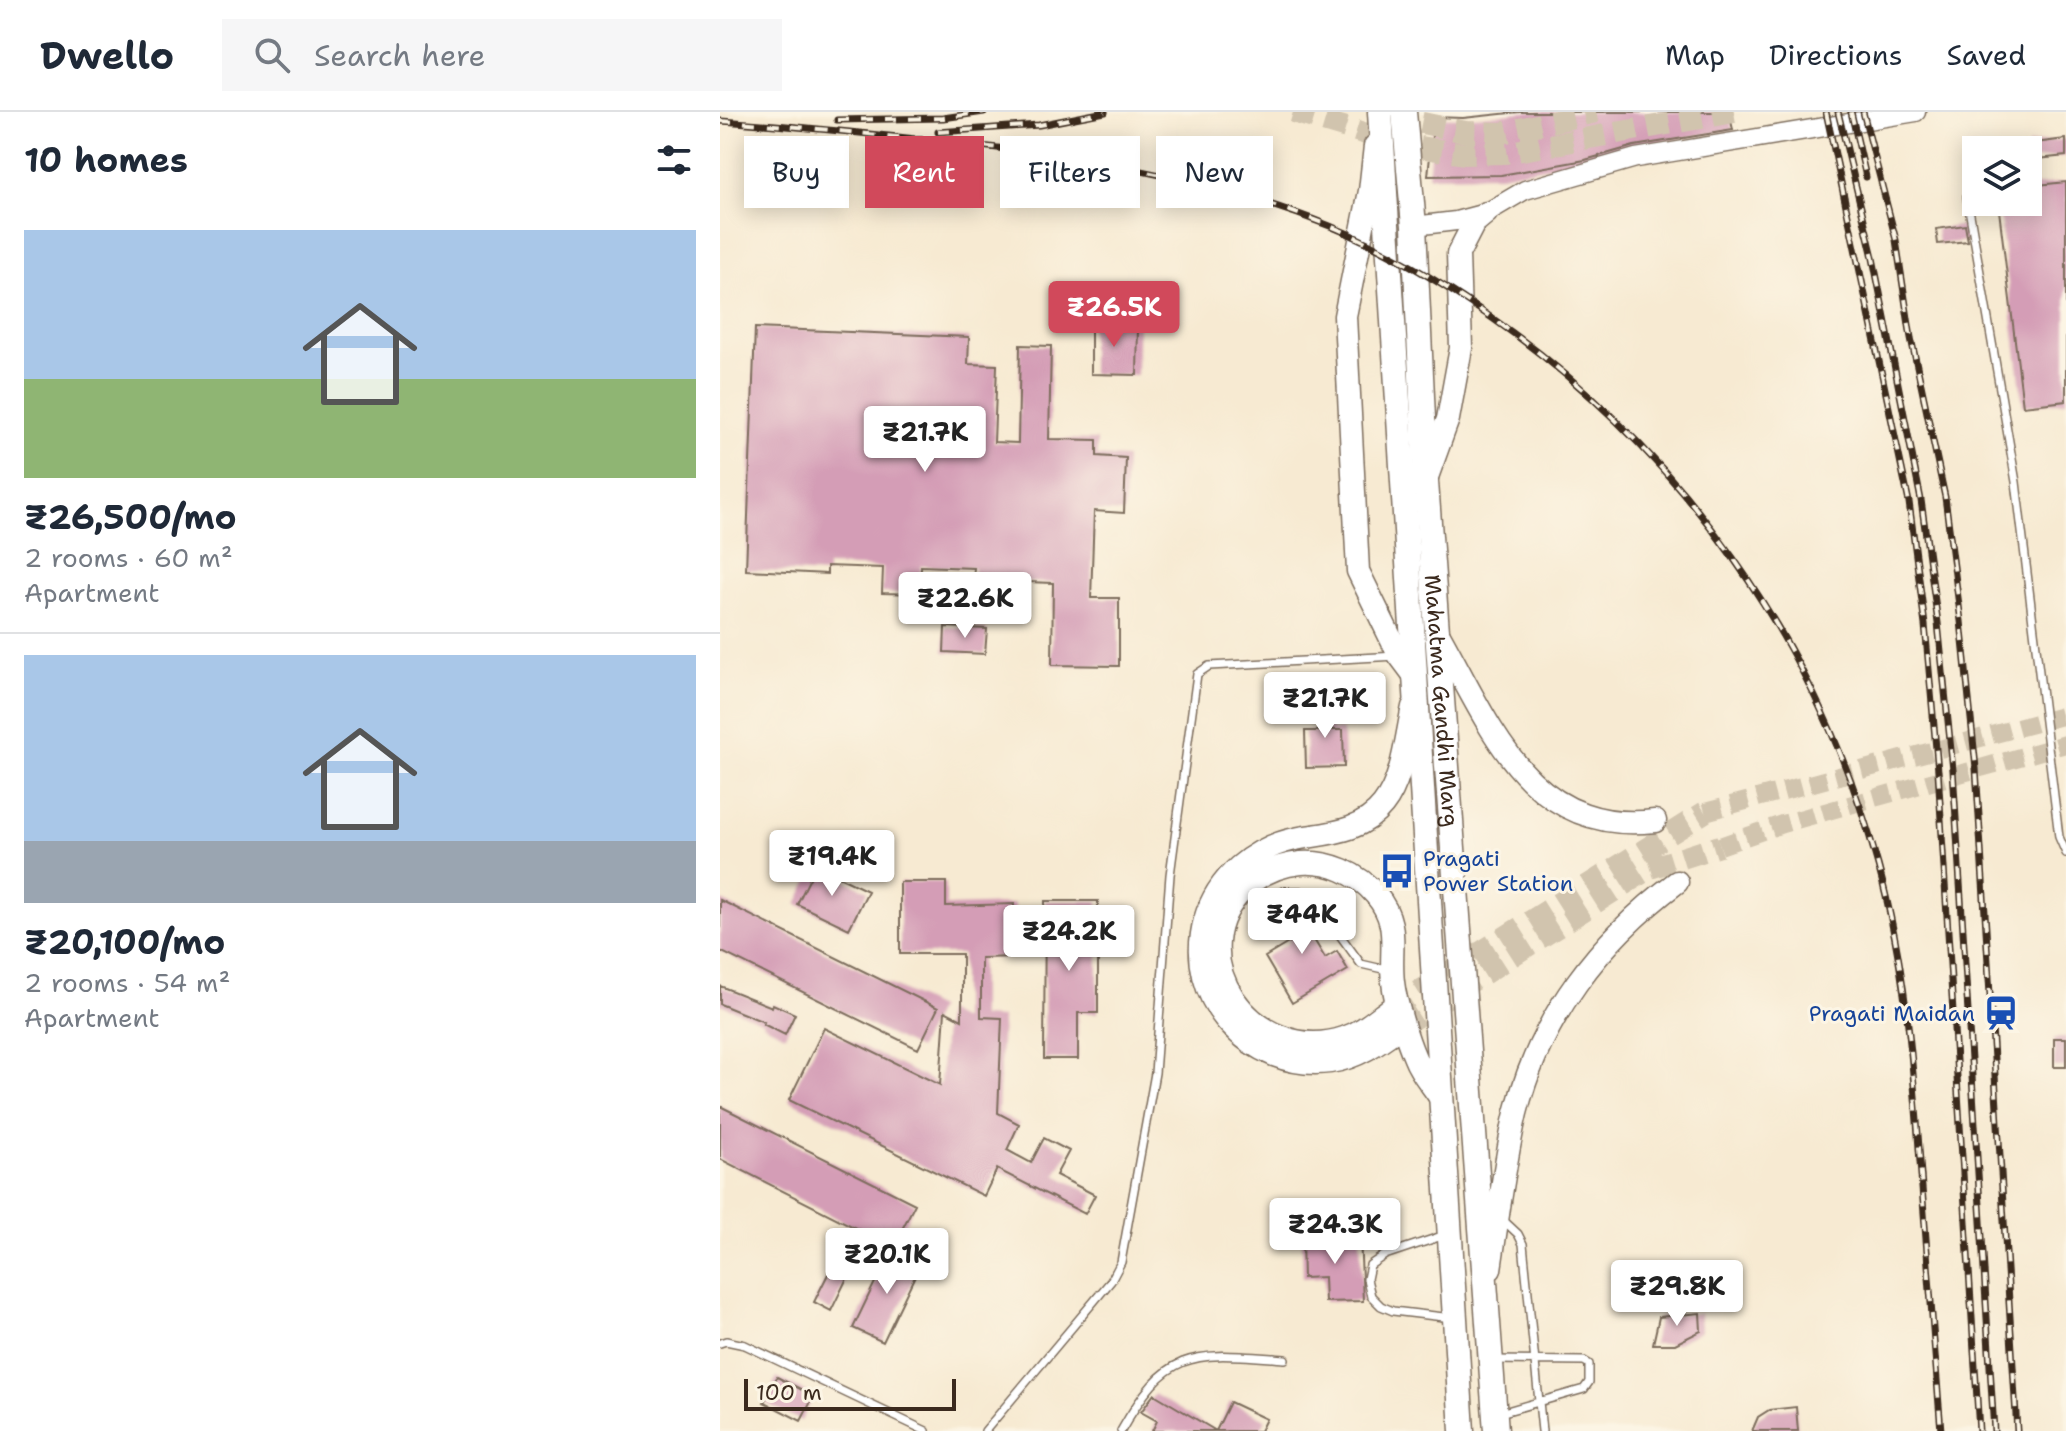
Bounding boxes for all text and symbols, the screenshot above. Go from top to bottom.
search box [222,19,782,91]
text: Dwello [40,30,174,81]
icon: search [250,33,294,77]
text: Search here [314,35,486,76]
text: Map [1665,36,1725,74]
text: Directions [1769,36,1903,74]
text: Saved [1947,36,2026,74]
chip: Buy [744,136,849,208]
chip: Rent [865,136,984,208]
chip: Filters [1000,136,1140,208]
chip: New [1156,136,1273,208]
map controls [1962,136,2042,216]
button: layers [1962,136,2042,216]
text: 10 homes [24,137,188,183]
icon: filters [652,138,696,182]
pin: ₹26.5K [1049,281,1179,349]
icon: home [288,282,432,426]
text: ₹26.5K [1066,289,1162,324]
pin: ₹21.7K [860,406,990,474]
text: ₹21.7K [882,414,968,449]
text: ₹26,500/mo [24,494,237,540]
text: 2 rooms · 60 m² [24,540,233,575]
pin: ₹22.6K [900,572,1030,640]
street label: Mahatma Gandhi Marg [1418,573,1466,828]
text: Apartment [24,575,160,610]
text: ₹22.6K [917,580,1014,615]
pin: ₹21.7K [1260,672,1390,740]
text: ₹21.7K [1282,680,1368,715]
icon: home [288,707,432,851]
pin: ₹19.4K [767,830,897,898]
text: ₹19.4K [787,838,877,873]
place label: Pragati Power Station [1423,844,1573,898]
bus stop icon: Pragati Power Station [1378,852,1416,890]
pin: ₹44K [1255,888,1349,956]
text: ₹44K [1266,896,1338,931]
pin: ₹24.2K [1004,905,1134,973]
text: ₹24.2K [1021,913,1117,948]
text: ₹20,100/mo [24,919,225,965]
text: 2 rooms · 54 m² [24,965,230,1000]
station icon: Pragati Maidan [1982,994,2020,1032]
place label: Pragati Maidan [1809,999,1975,1028]
text: Apartment [24,1000,160,1035]
pin: ₹24.3K [1270,1198,1400,1266]
text: ₹24.3K [1287,1206,1383,1241]
pin: ₹20.1K [822,1228,952,1296]
text: ₹20.1K [843,1236,931,1271]
pin: ₹29.8K [1612,1260,1742,1328]
text: ₹29.8K [1629,1268,1725,1303]
scale bar [744,1375,956,1411]
text: 100 m [756,1378,822,1407]

